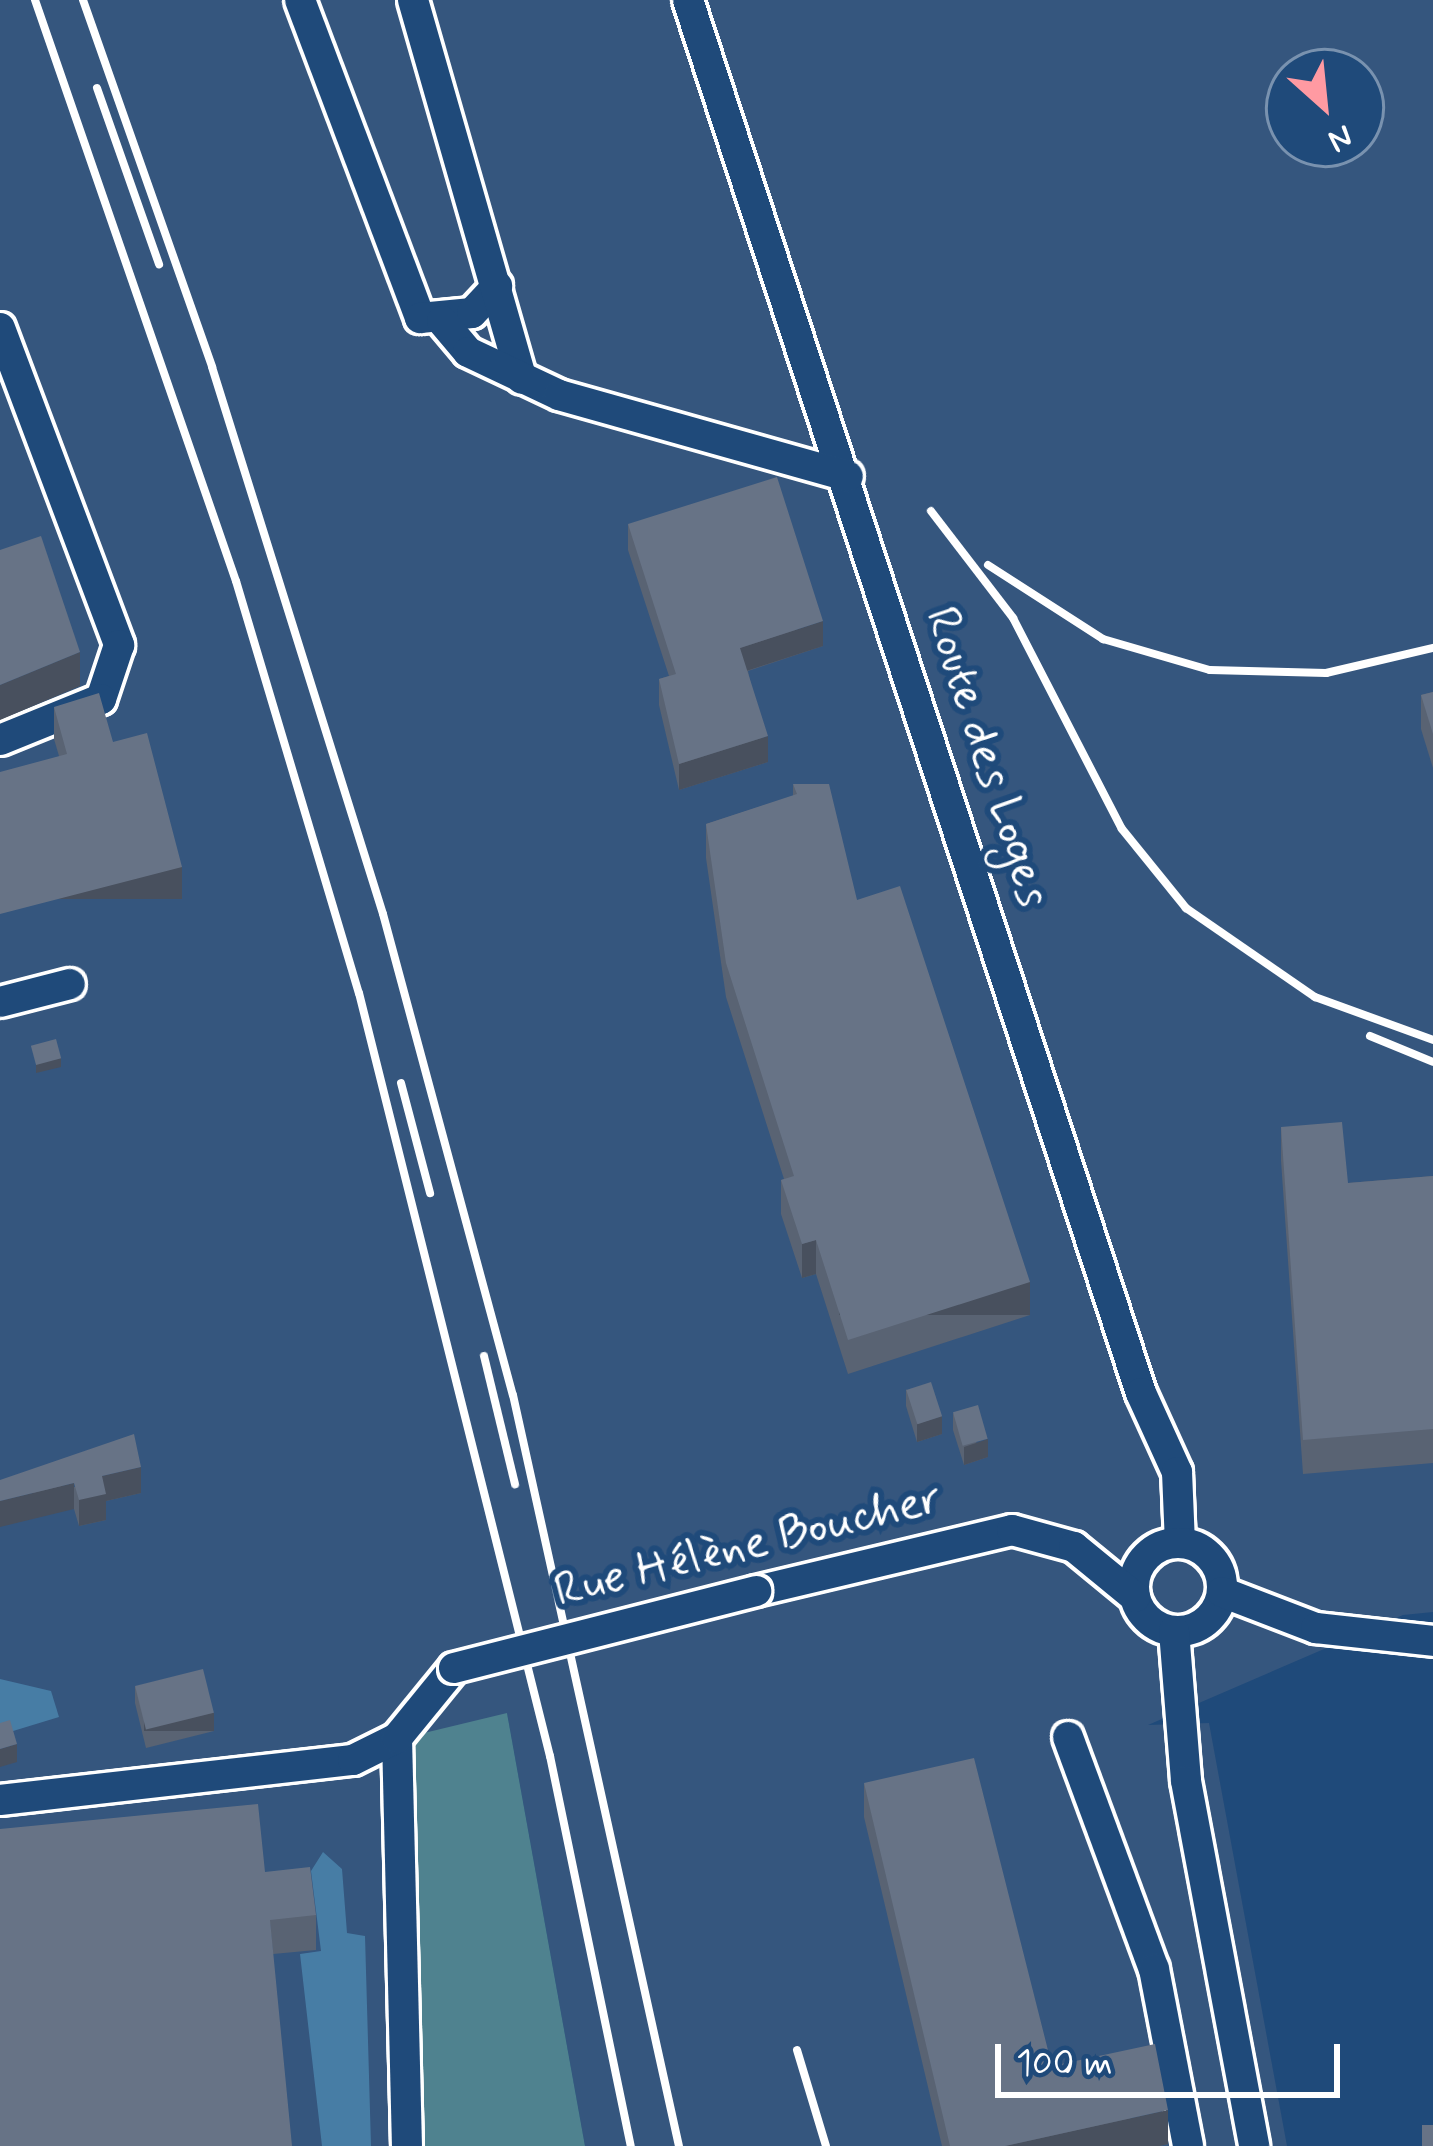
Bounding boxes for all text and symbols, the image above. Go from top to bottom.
north arrow [1265,48,1385,168]
text: N [1320,113,1360,162]
street label: Route des Loges [912,600,1062,914]
street label: Rue Hélène Boucher [552,1470,944,1620]
scale bar [1001,2020,1346,2094]
text: 100 m [1016,2041,1113,2088]

